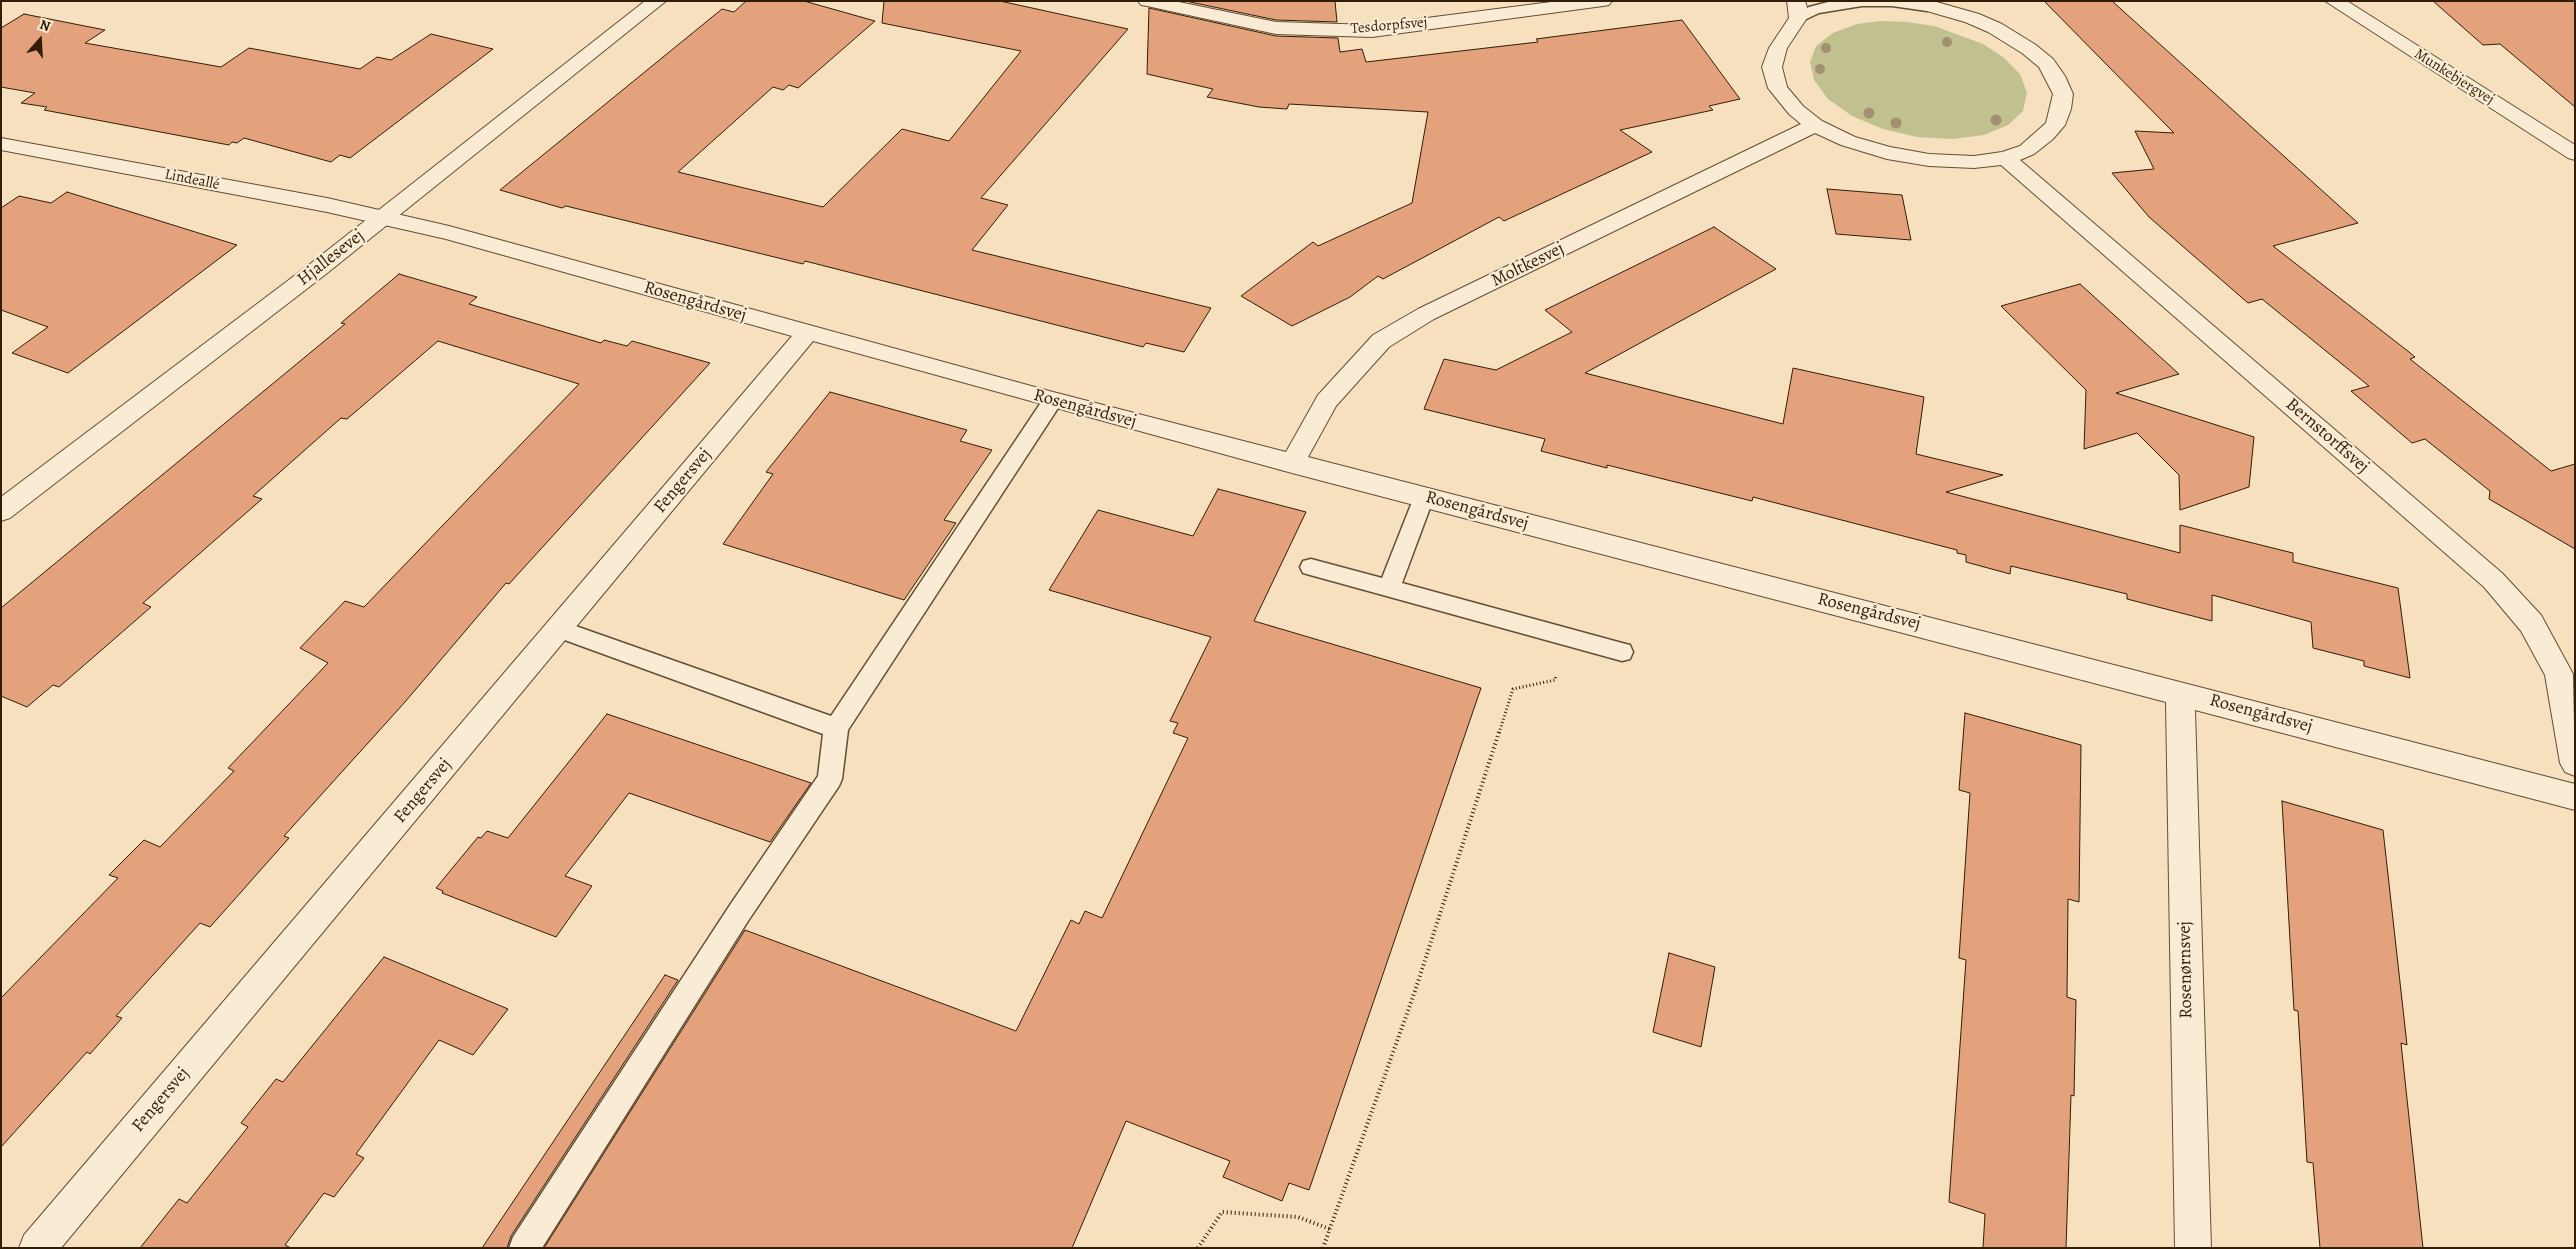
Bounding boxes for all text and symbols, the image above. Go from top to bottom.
street label: Tesdorpfsvej [1350,14,1428,38]
north arrow [15,15,65,65]
text: N [37,15,53,36]
street label: Munkebjergvej [2411,45,2497,109]
street label: Lindeallé [163,166,221,194]
street label: Hjallesevej [293,225,369,291]
street label: Moltkesvej [1488,238,1568,292]
street label: Rosengårdsvej [641,277,749,327]
street label: Rosengårdsvej [1031,385,1139,433]
street label: Bernstorffsvej [2281,394,2373,478]
street label: Fengersvej [650,444,716,518]
street label: Rosengårdsvej [1423,487,1531,535]
street label: Rosengårdsvej [1815,589,1923,635]
street label: Rosengårdsvej [2207,690,2315,738]
street label: Fengersvej [390,754,456,828]
street label: Rosenørnsvej [2174,921,2198,1019]
street label: Fengersvej [128,1063,194,1137]

